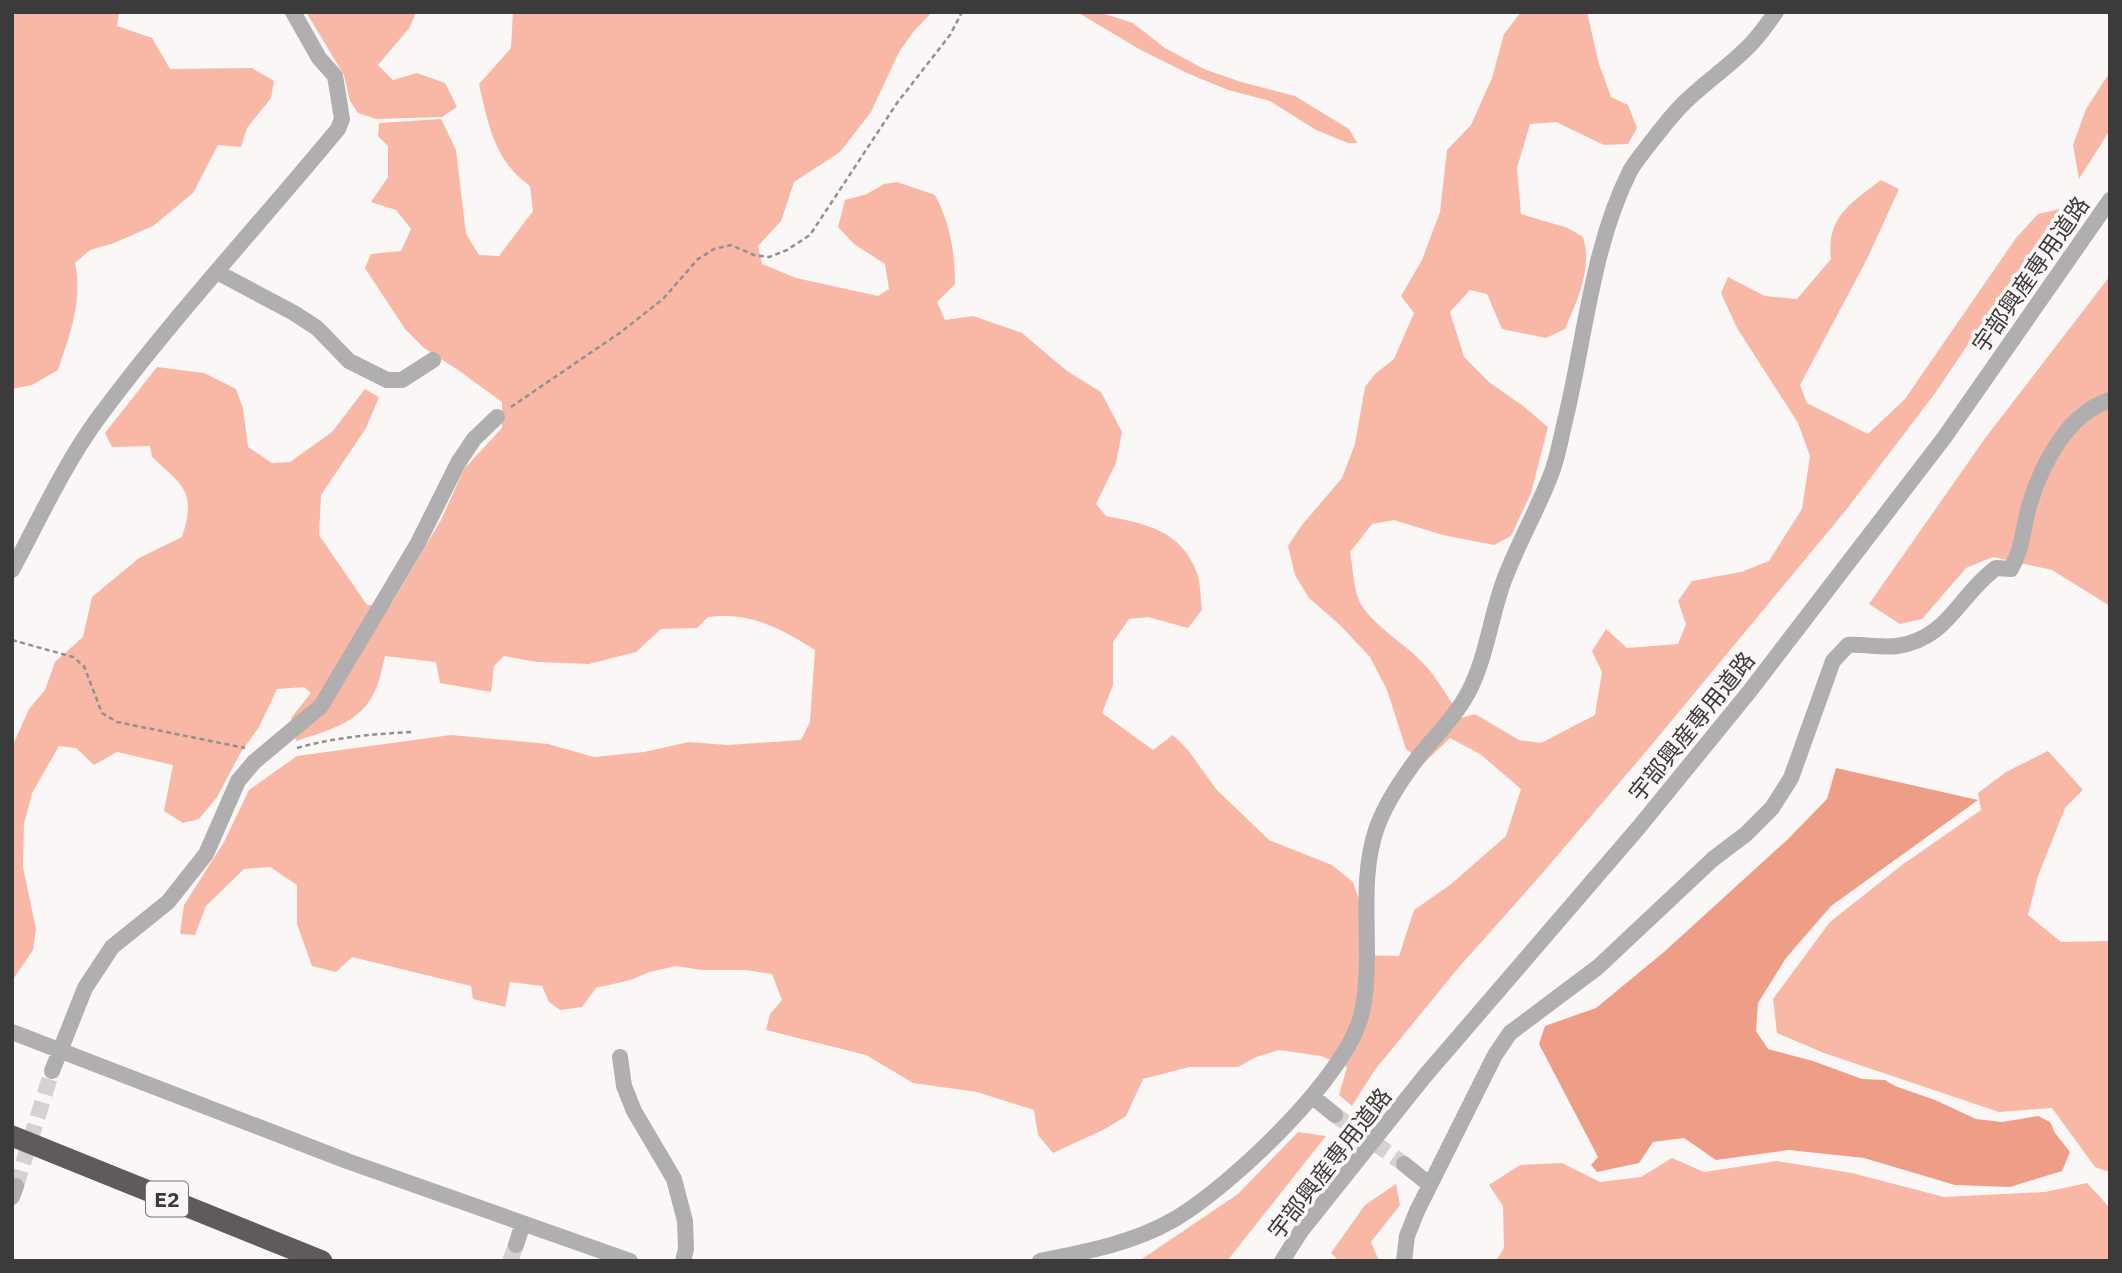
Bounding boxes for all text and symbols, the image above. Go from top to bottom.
street label: 宇部興産専用道路 [1965,190,2095,358]
street label: 宇部興産専用道路 [1621,645,1761,807]
street label: 宇部興産専用道路 [1261,1081,1397,1245]
road number: E2 [146,1182,188,1216]

